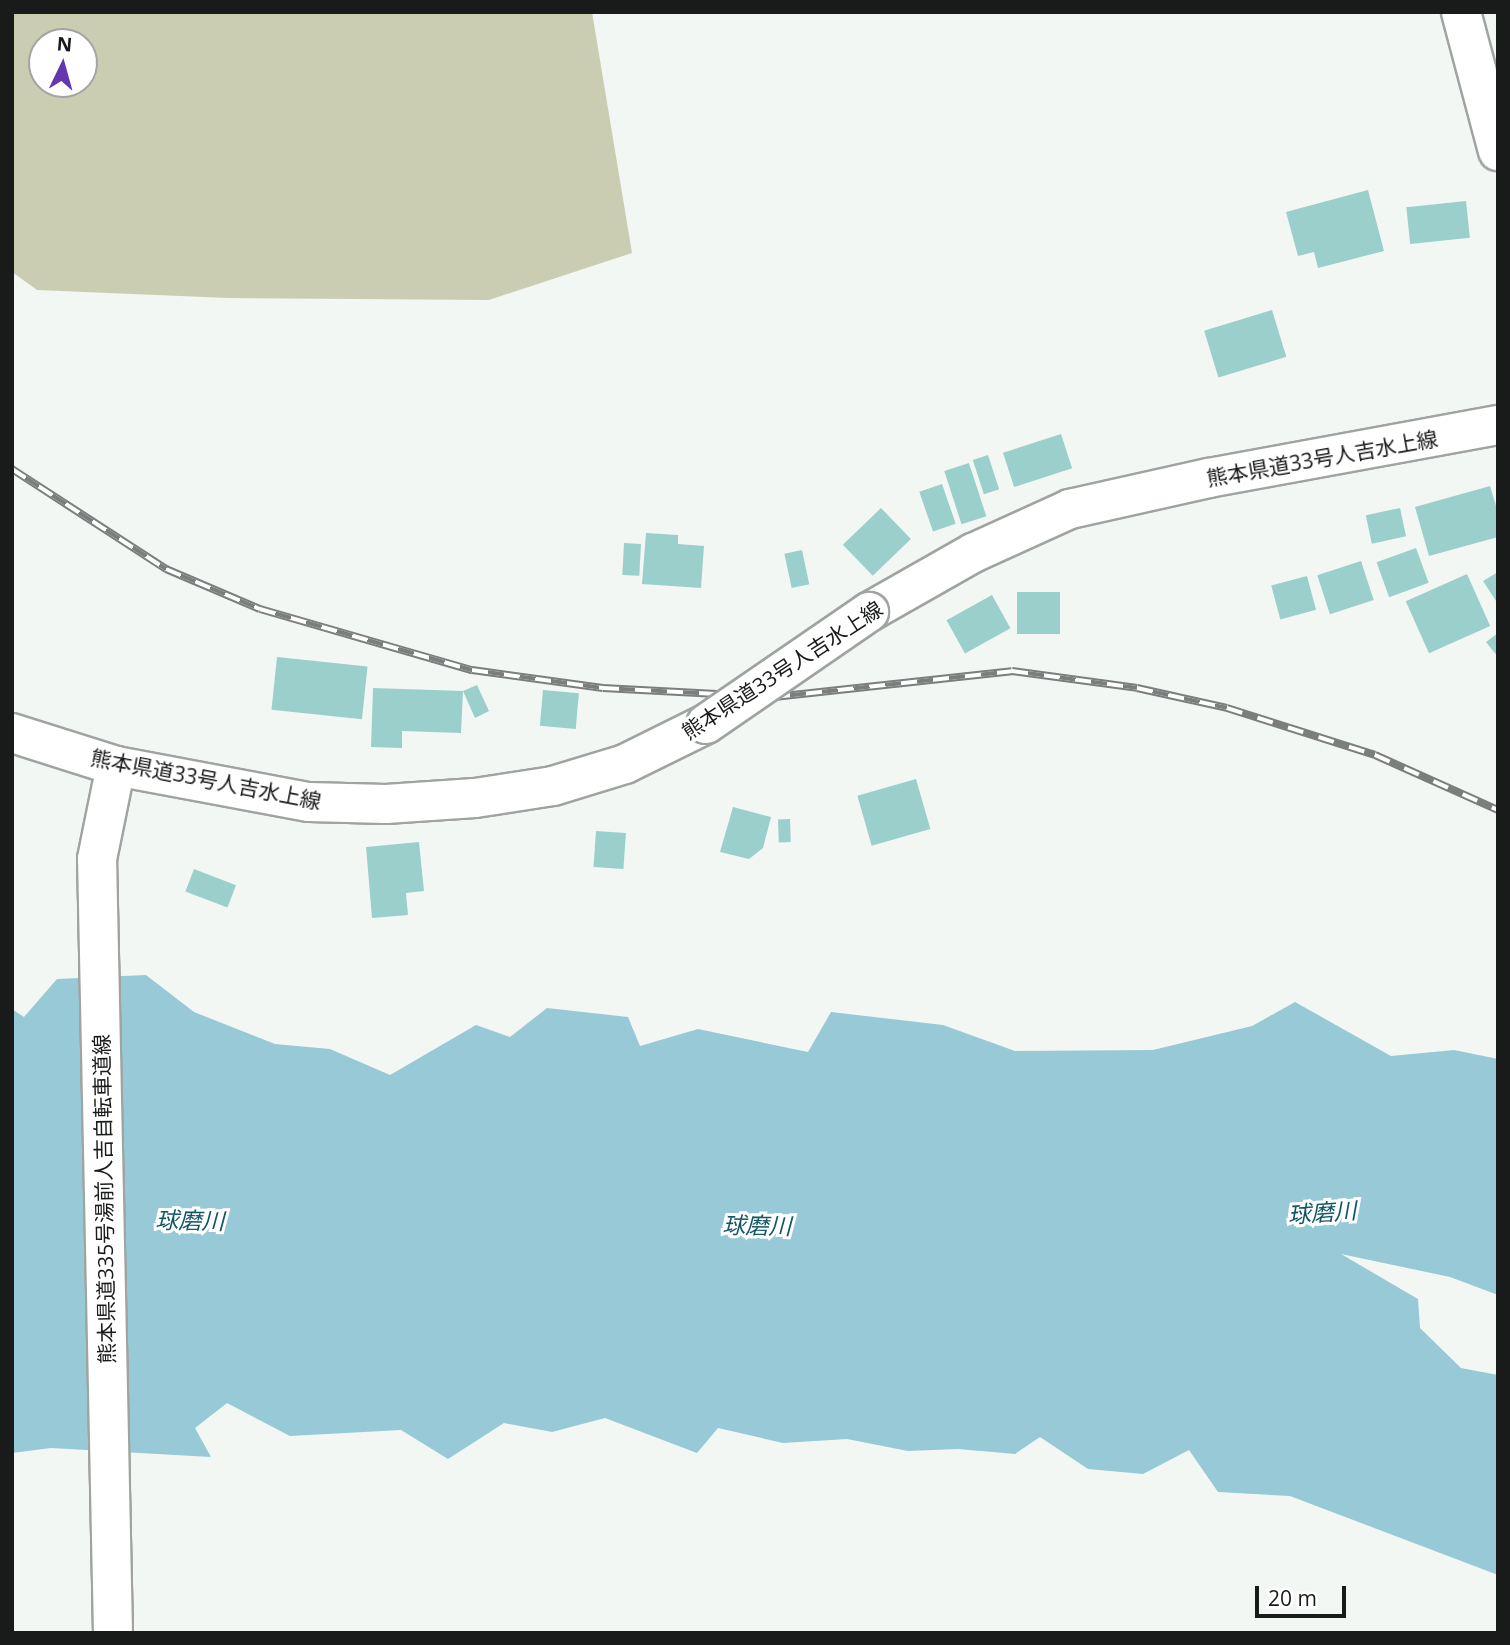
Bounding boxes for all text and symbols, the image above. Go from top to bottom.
north arrow [28,28,98,98]
text: N [56,30,73,58]
street label: 熊本県道33号人吉水上線 [1205,425,1439,491]
street label: 熊本県道33号人吉水上線 [677,596,887,744]
street label: 熊本県道33号人吉水上線 [89,744,323,814]
street label: 熊本県道335号湯前人吉自転車道線 [89,1034,119,1364]
water label: 球磨川 [1287,1196,1357,1228]
water label: 球磨川 [155,1206,225,1234]
water label: 球磨川 [722,1211,792,1239]
scale bar [1258,1572,1349,1616]
text: 20 m [1268,1584,1317,1612]

